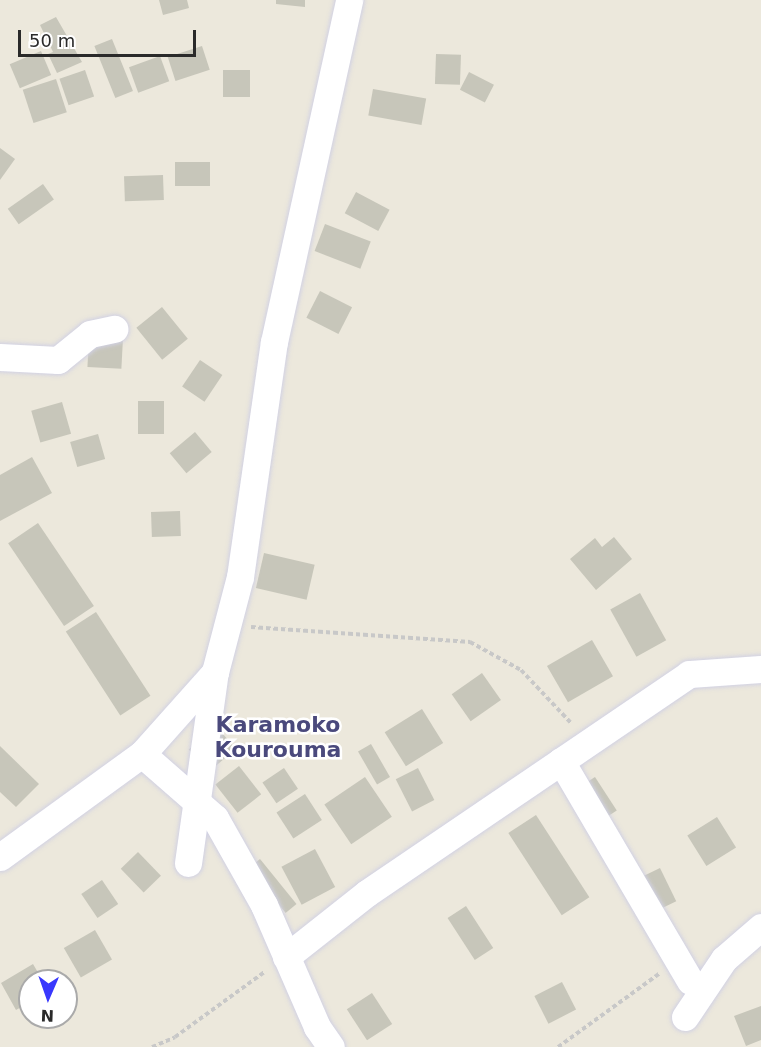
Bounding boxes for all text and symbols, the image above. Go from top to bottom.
scale bar [21,18,200,56]
text: 50 m [29,30,75,51]
district label: Karamoko Kourouma [215,711,341,762]
north arrow [18,969,78,1029]
text: N [40,1006,54,1025]

